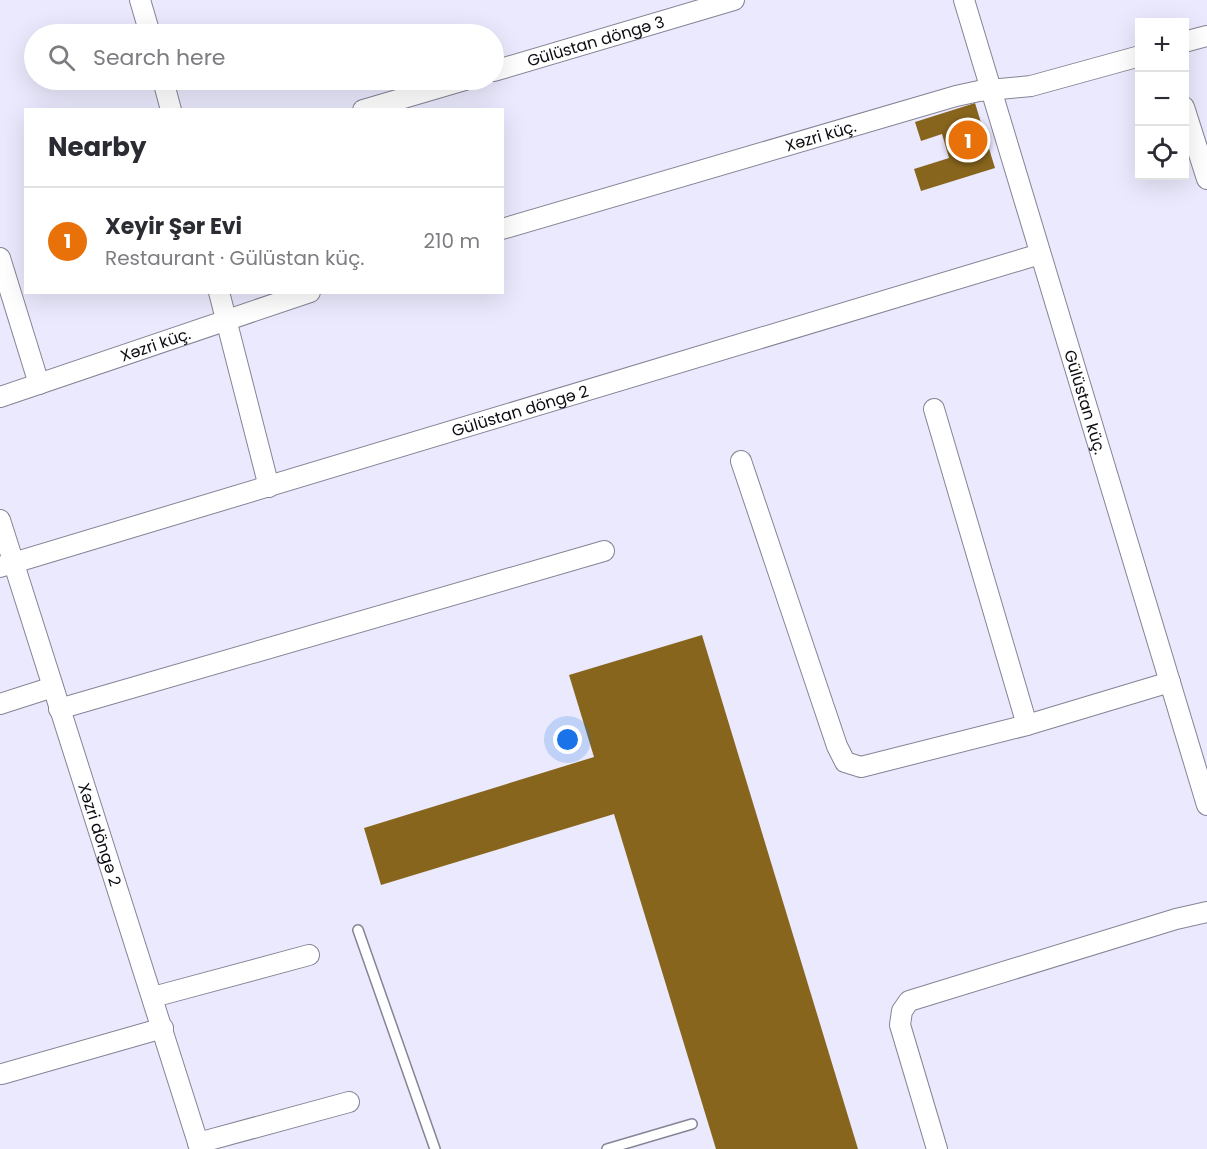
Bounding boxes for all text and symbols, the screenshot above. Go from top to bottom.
street label: Gülüstan döngə 3 [524,10,667,73]
map controls [1135,18,1189,180]
button: + [1135,18,1189,72]
search box [24,24,504,90]
icon: search [45,41,78,74]
text: Search here [93,42,226,73]
button: − [1135,72,1189,126]
street label: Xəzri küç. [783,115,859,157]
pin: 1 [948,118,988,162]
button: locate [1135,126,1189,180]
text: Nearby [48,129,146,165]
text: Xeyir Şər Evi [105,211,242,242]
text: 1 [64,227,71,255]
text: 210 m [424,227,480,255]
text: Restaurant · Gülüstan küç. [105,244,364,272]
street label: Xəzri küç. [117,322,194,367]
street label: Gülüstan küç. [1058,347,1112,457]
street label: Gülüstan döngə 2 [449,380,591,442]
your location [553,725,582,754]
street label: Xəzri döngə 2 [72,780,127,889]

